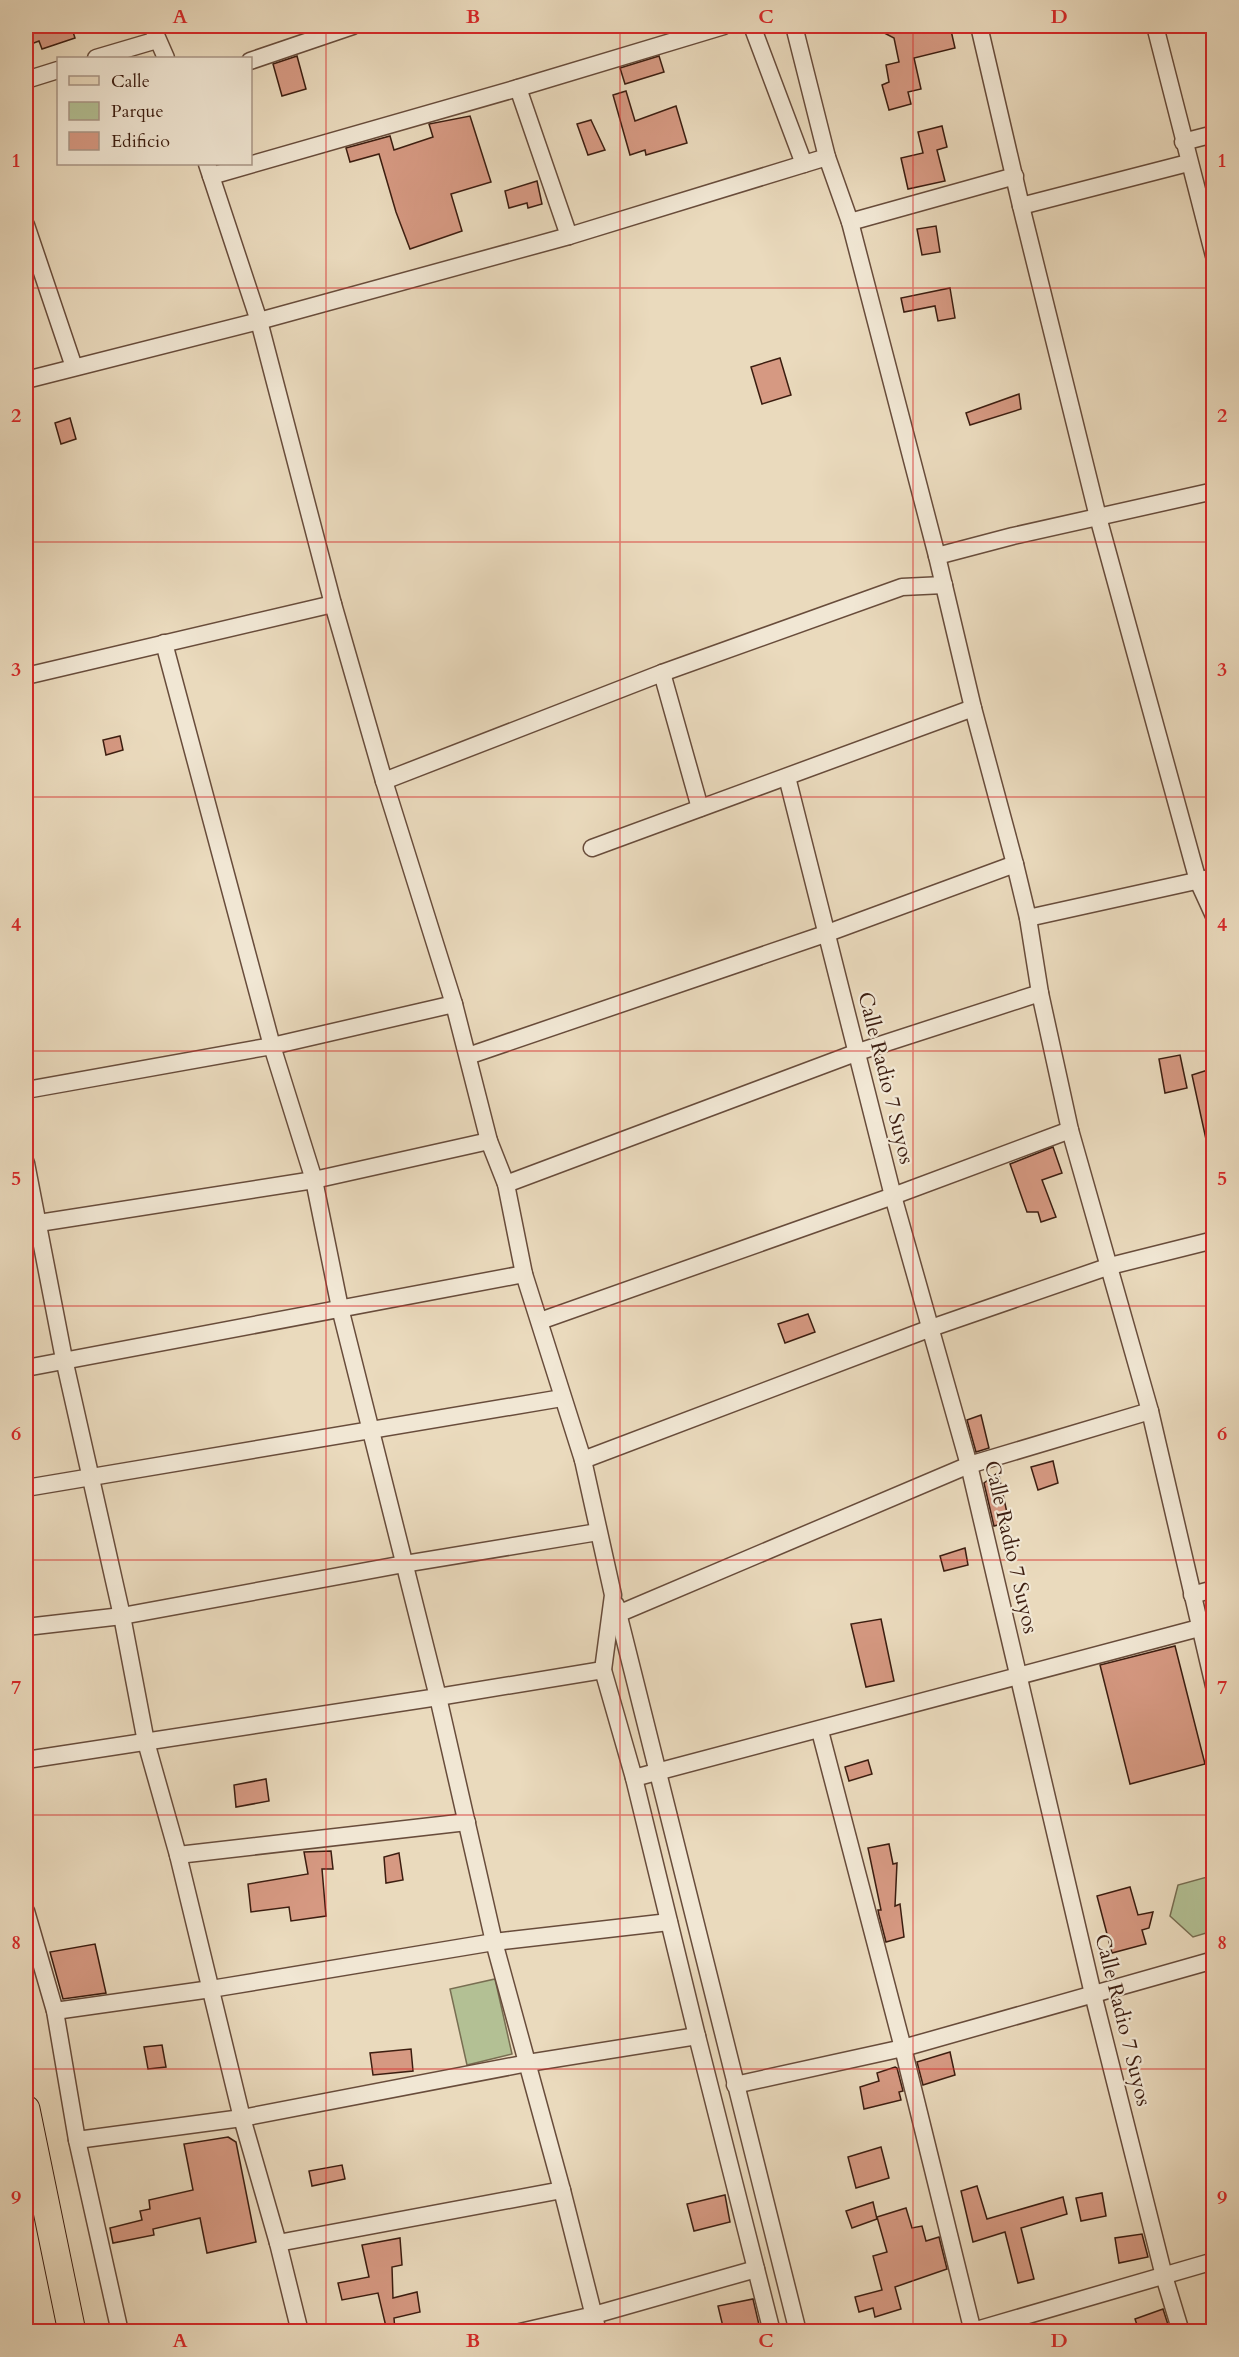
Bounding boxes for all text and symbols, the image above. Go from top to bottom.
text: A [172,3,188,30]
text: B [466,3,480,30]
text: C [758,3,774,30]
text: D [1050,3,1068,30]
legend [57,57,252,165]
text: Calle [111,69,150,94]
text: Parque [111,99,164,124]
text: Edificio [111,129,170,154]
text: 1 [11,147,21,174]
text: 1 [1217,147,1227,174]
text: 2 [11,402,21,429]
text: 2 [1217,402,1227,429]
text: 3 [11,656,21,683]
text: 3 [1217,656,1227,683]
text: 4 [11,911,21,938]
text: 4 [1217,911,1227,938]
street label: Calle Radio 7 Suyos [851,989,921,1167]
text: 5 [11,1165,21,1192]
text: 5 [1217,1165,1227,1192]
text: 6 [11,1420,21,1447]
text: 6 [1217,1420,1227,1447]
street label: Calle Radio 7 Suyos [977,1458,1045,1636]
text: 7 [11,1674,21,1701]
text: 7 [1217,1674,1227,1701]
text: 8 [11,1929,21,1956]
text: 8 [1217,1929,1227,1956]
street label: Calle Radio 7 Suyos [1088,1931,1158,2109]
text: 9 [11,2184,21,2211]
text: 9 [1217,2184,1227,2211]
text: A [172,2327,188,2354]
text: B [466,2327,480,2354]
text: C [758,2327,774,2354]
text: D [1050,2327,1068,2354]

